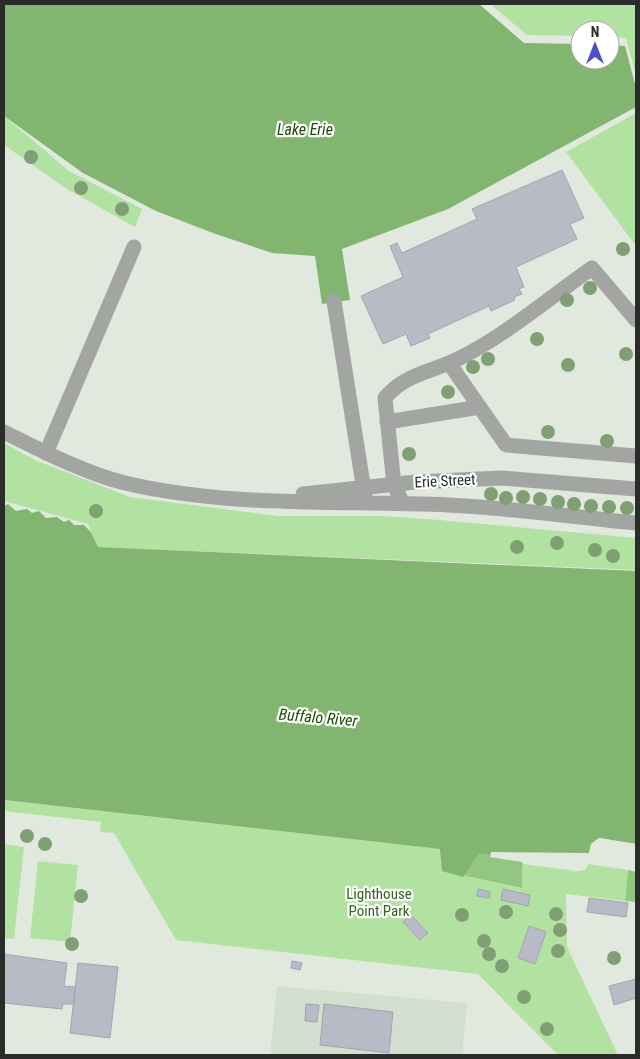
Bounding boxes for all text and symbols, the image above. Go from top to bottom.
north arrow [570,20,620,70]
text: N [591,24,599,40]
water label: Lake Erie [277,120,333,139]
street label: Erie Street [414,470,476,492]
water label: Buffalo River [278,705,359,730]
park label: Lighthouse Point Park [346,885,412,920]

